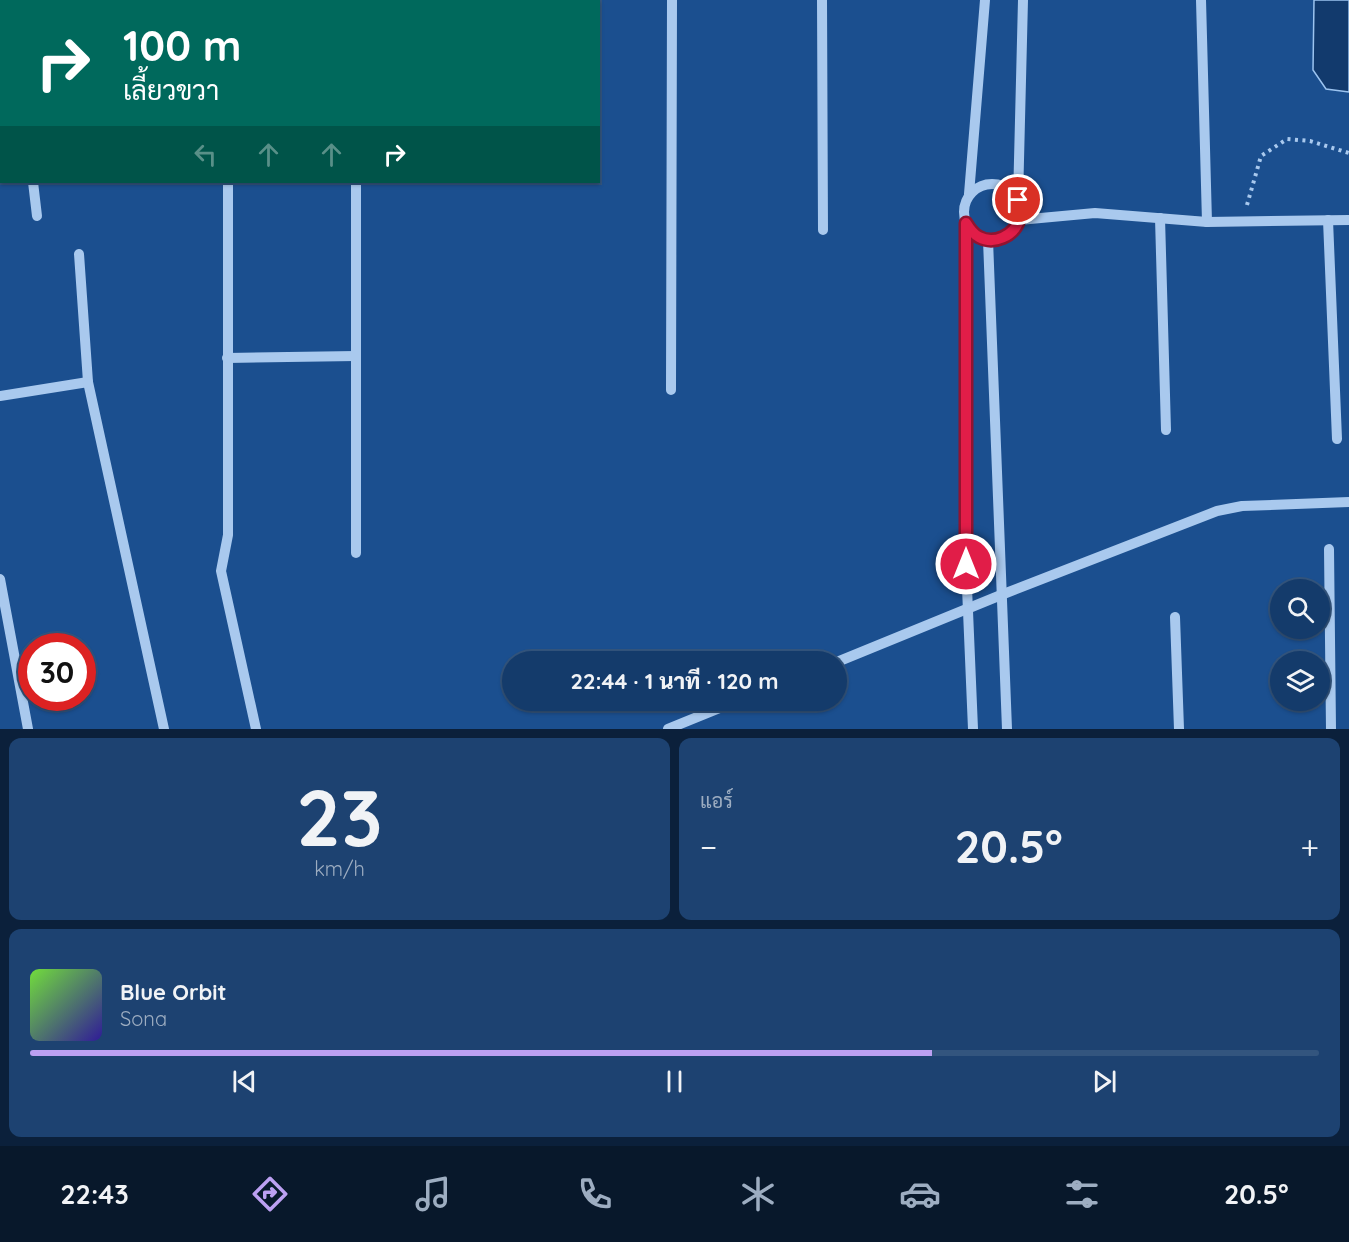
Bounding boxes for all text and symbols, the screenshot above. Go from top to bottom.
text: 100 m [123,19,241,72]
icon: right [24,24,102,102]
text: เลี้ยวขวา [123,73,219,107]
icon: left [189,138,222,171]
icon: ahead [252,138,285,171]
icon: ahead [315,138,348,171]
icon: right [378,138,411,171]
pin [992,174,1043,225]
icon: arrive [1001,183,1034,216]
position arrow [934,532,998,596]
map controls [1270,579,1330,711]
button: search [1270,579,1330,639]
speed limit sign: 30 [18,633,96,711]
button: layers [1270,651,1330,711]
text: 22:44 · 1 นาที · 120 m [571,667,778,695]
text: 23 [296,768,383,866]
text: แอร์ [700,788,733,813]
text: 20.5° [955,818,1063,874]
text: − [700,826,717,867]
text: + [1300,826,1319,867]
text: km/h [314,856,365,881]
text: Blue Orbit [120,978,226,1006]
text: Sona [120,1006,167,1031]
icon: previous [228,1065,261,1098]
icon: pause [658,1065,691,1098]
icon: next [1088,1065,1121,1098]
icon: directions [249,1173,291,1215]
icon: music [412,1173,454,1215]
icon: phone [574,1173,616,1215]
icon: climate [737,1173,779,1215]
icon: car [899,1173,941,1215]
icon: filters [1061,1173,1103,1215]
text: 22:43 [60,1177,129,1211]
text: 20.5° [1224,1177,1289,1211]

